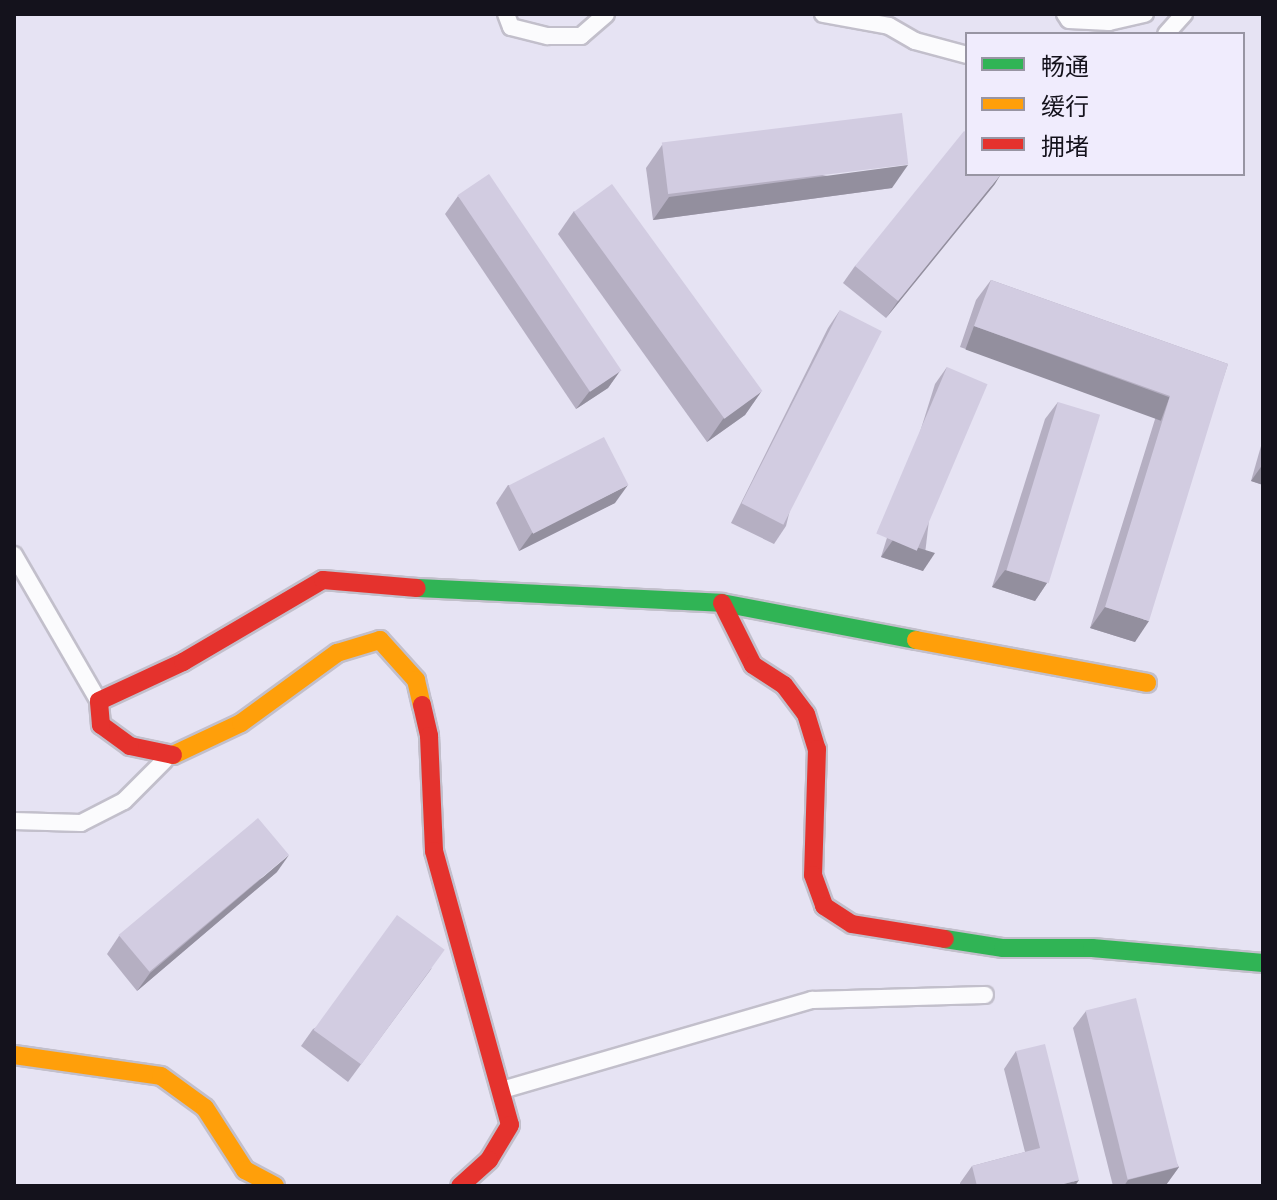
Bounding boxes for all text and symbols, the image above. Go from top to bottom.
legend [965,32,1245,176]
text: 畅通 [1041,51,1089,81]
text: 缓行 [1041,91,1089,121]
text: 拥堵 [1041,131,1089,161]

